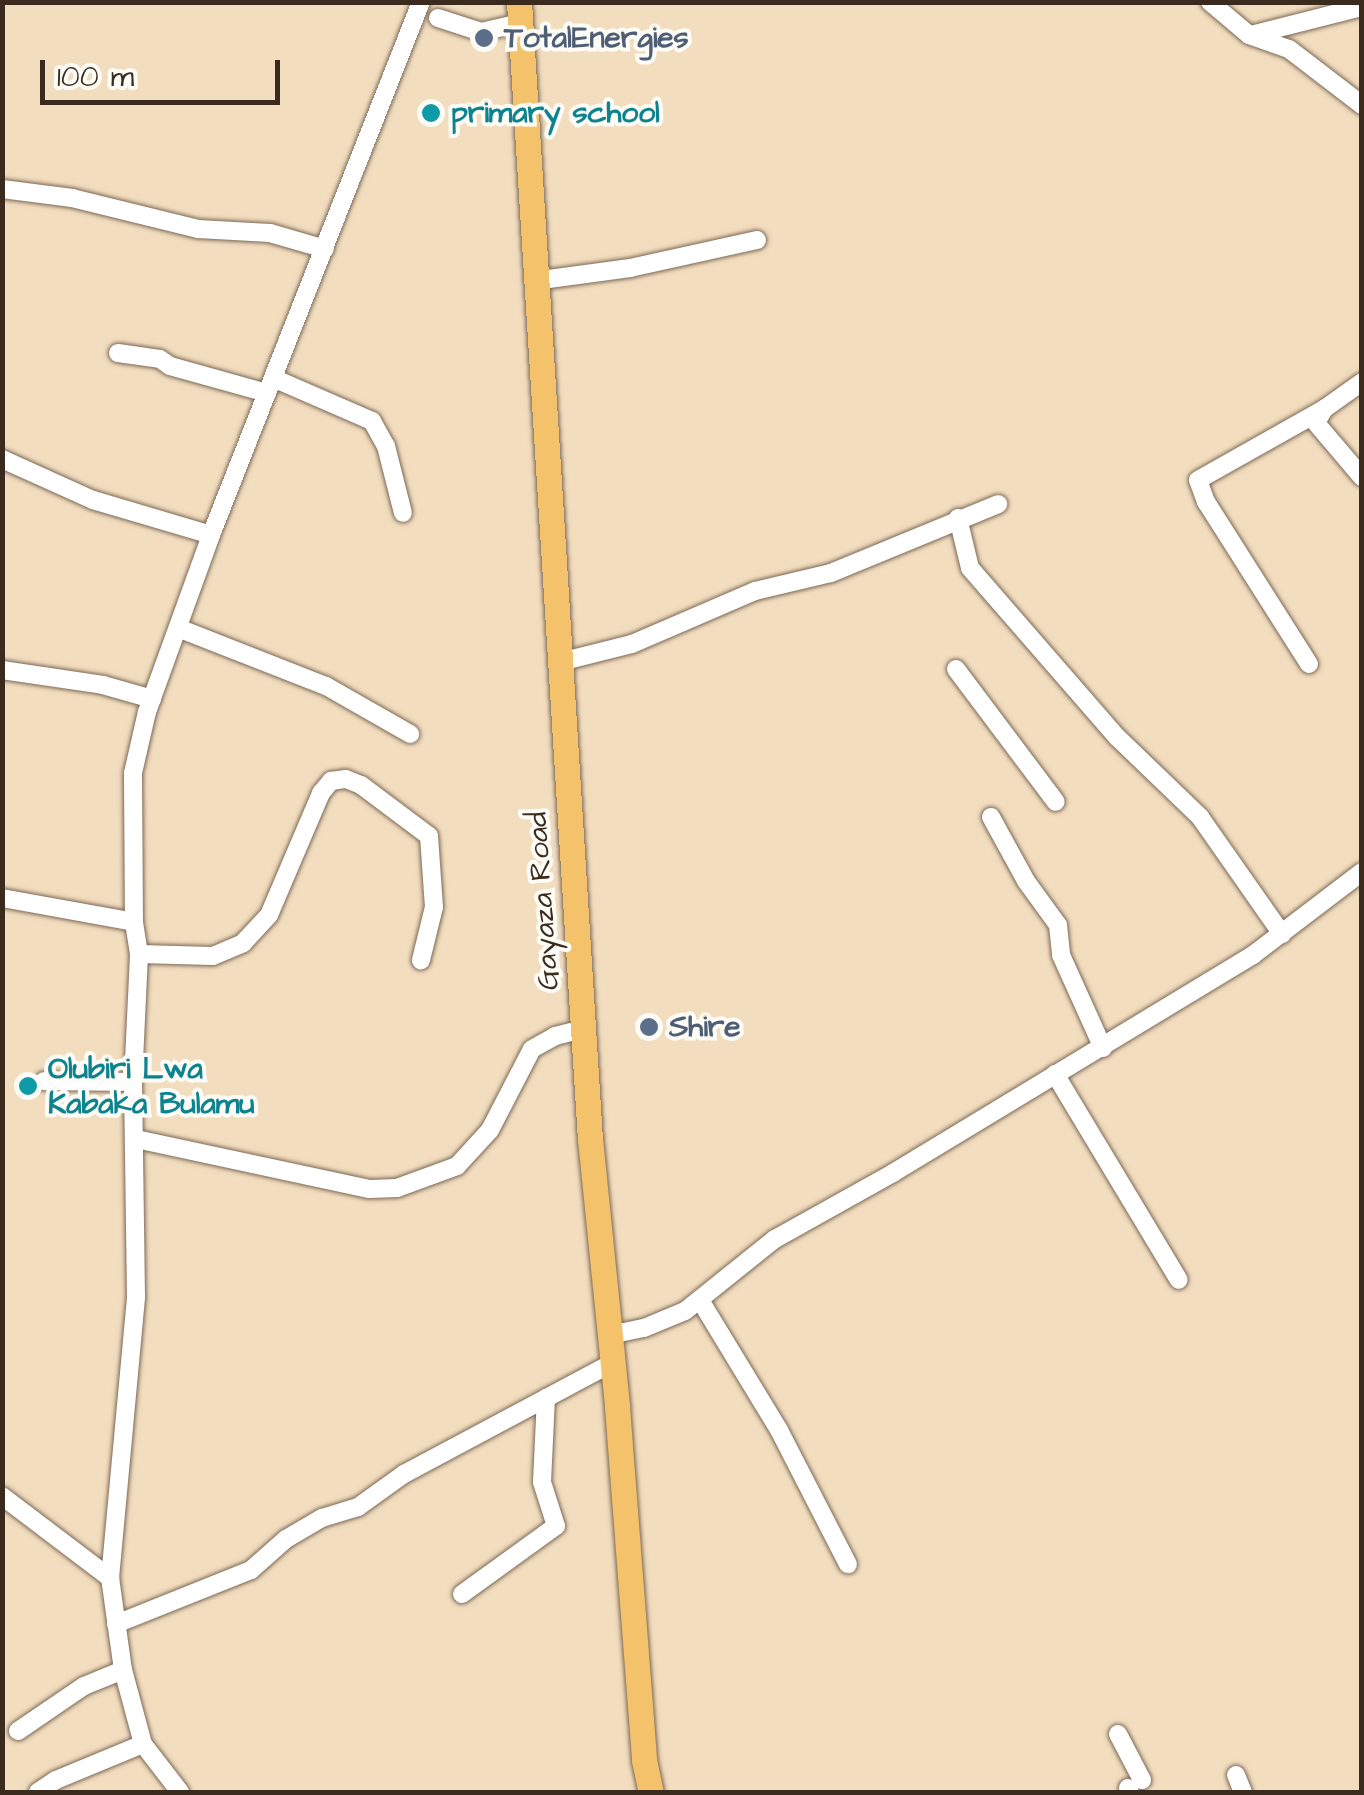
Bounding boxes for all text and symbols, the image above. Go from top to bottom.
place label: TotalEnergies [504,20,689,56]
marker: TotalEnergies [473,27,495,49]
scale bar [45,40,285,102]
text: 100 m [57,56,134,98]
place label: primary school [451,95,660,131]
marker: primary school [420,102,442,124]
street label: Gayaza Road [519,811,567,991]
place label: Shire [669,1009,740,1045]
marker: Shire [638,1016,660,1038]
place label: Olubiri Lwa Kabaka Bulamu [48,1051,254,1122]
marker: Olubiri Lwa Kabaka Bulamu [17,1075,39,1097]

